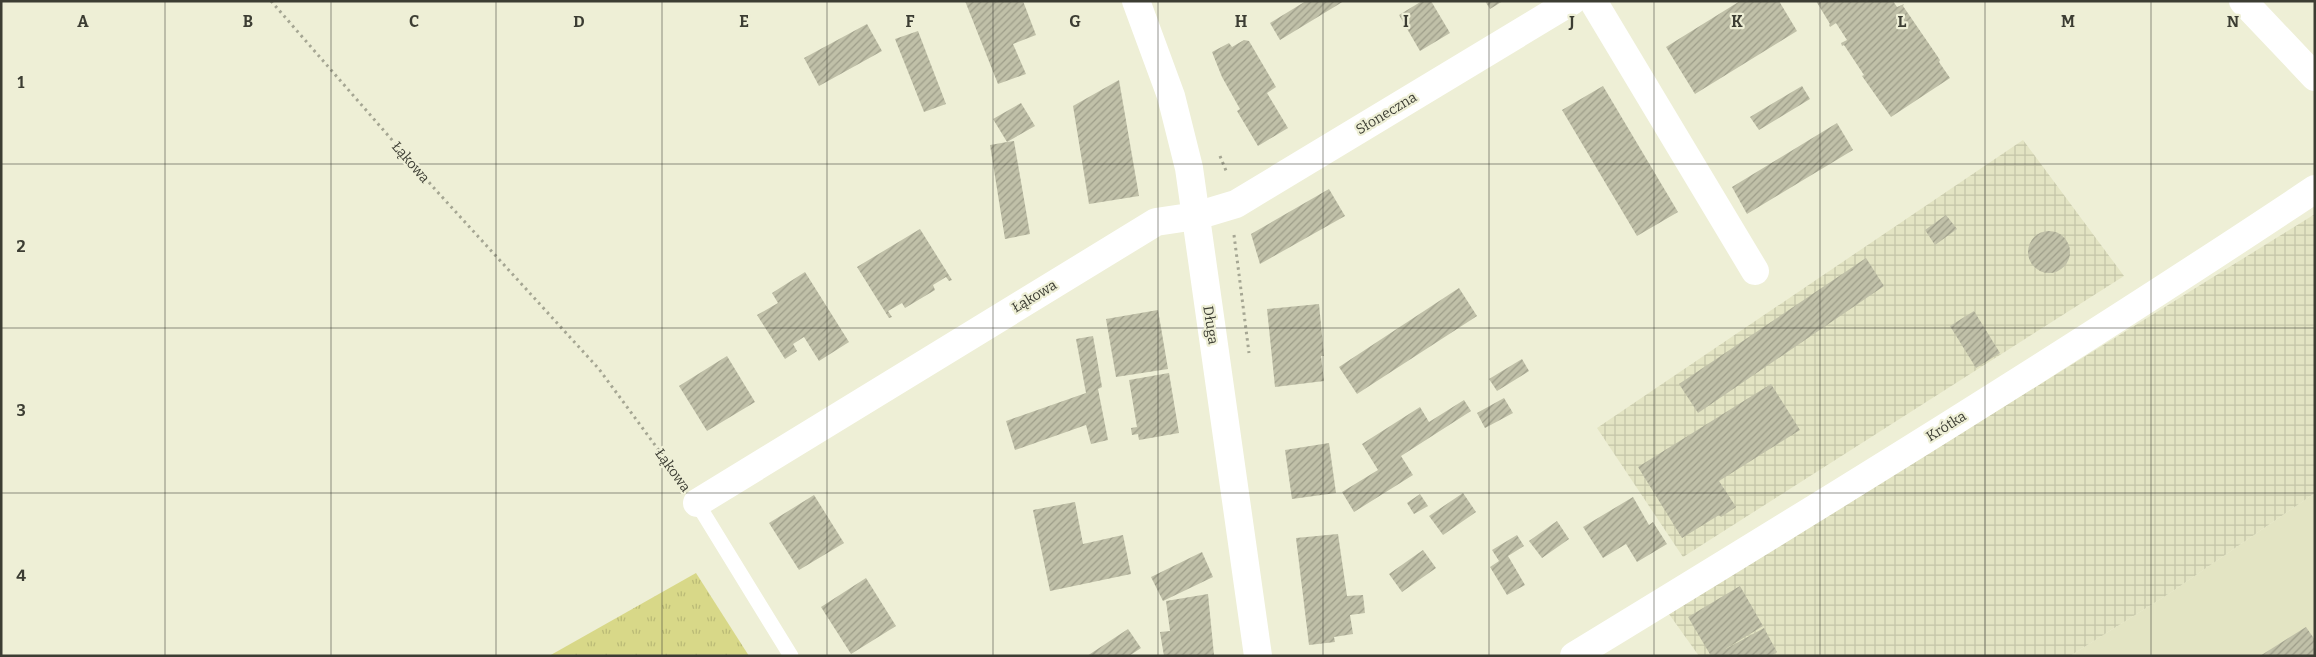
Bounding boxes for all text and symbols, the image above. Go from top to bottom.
text: A [77,12,89,31]
text: B [243,12,253,31]
text: C [409,12,419,31]
text: D [573,12,585,31]
text: E [739,12,749,31]
text: F [906,12,915,31]
text: G [1069,12,1081,31]
text: H [1235,12,1248,31]
text: I [1403,12,1409,31]
text: J [1568,12,1575,31]
text: K [1731,12,1743,31]
text: L [1898,12,1907,31]
text: M [2061,12,2075,31]
text: N [2227,12,2239,31]
text: 1 [18,73,25,92]
street label: Słoneczna [1353,88,1420,138]
street label: Łąkowa [388,138,433,187]
text: 2 [16,237,26,256]
street label: Łąkowa [1009,276,1060,316]
street label: Długa [1199,305,1222,346]
text: 3 [16,401,26,420]
street label: Krótka [1923,407,1970,445]
street label: Łąkowa [651,445,694,495]
text: 4 [16,566,26,585]

